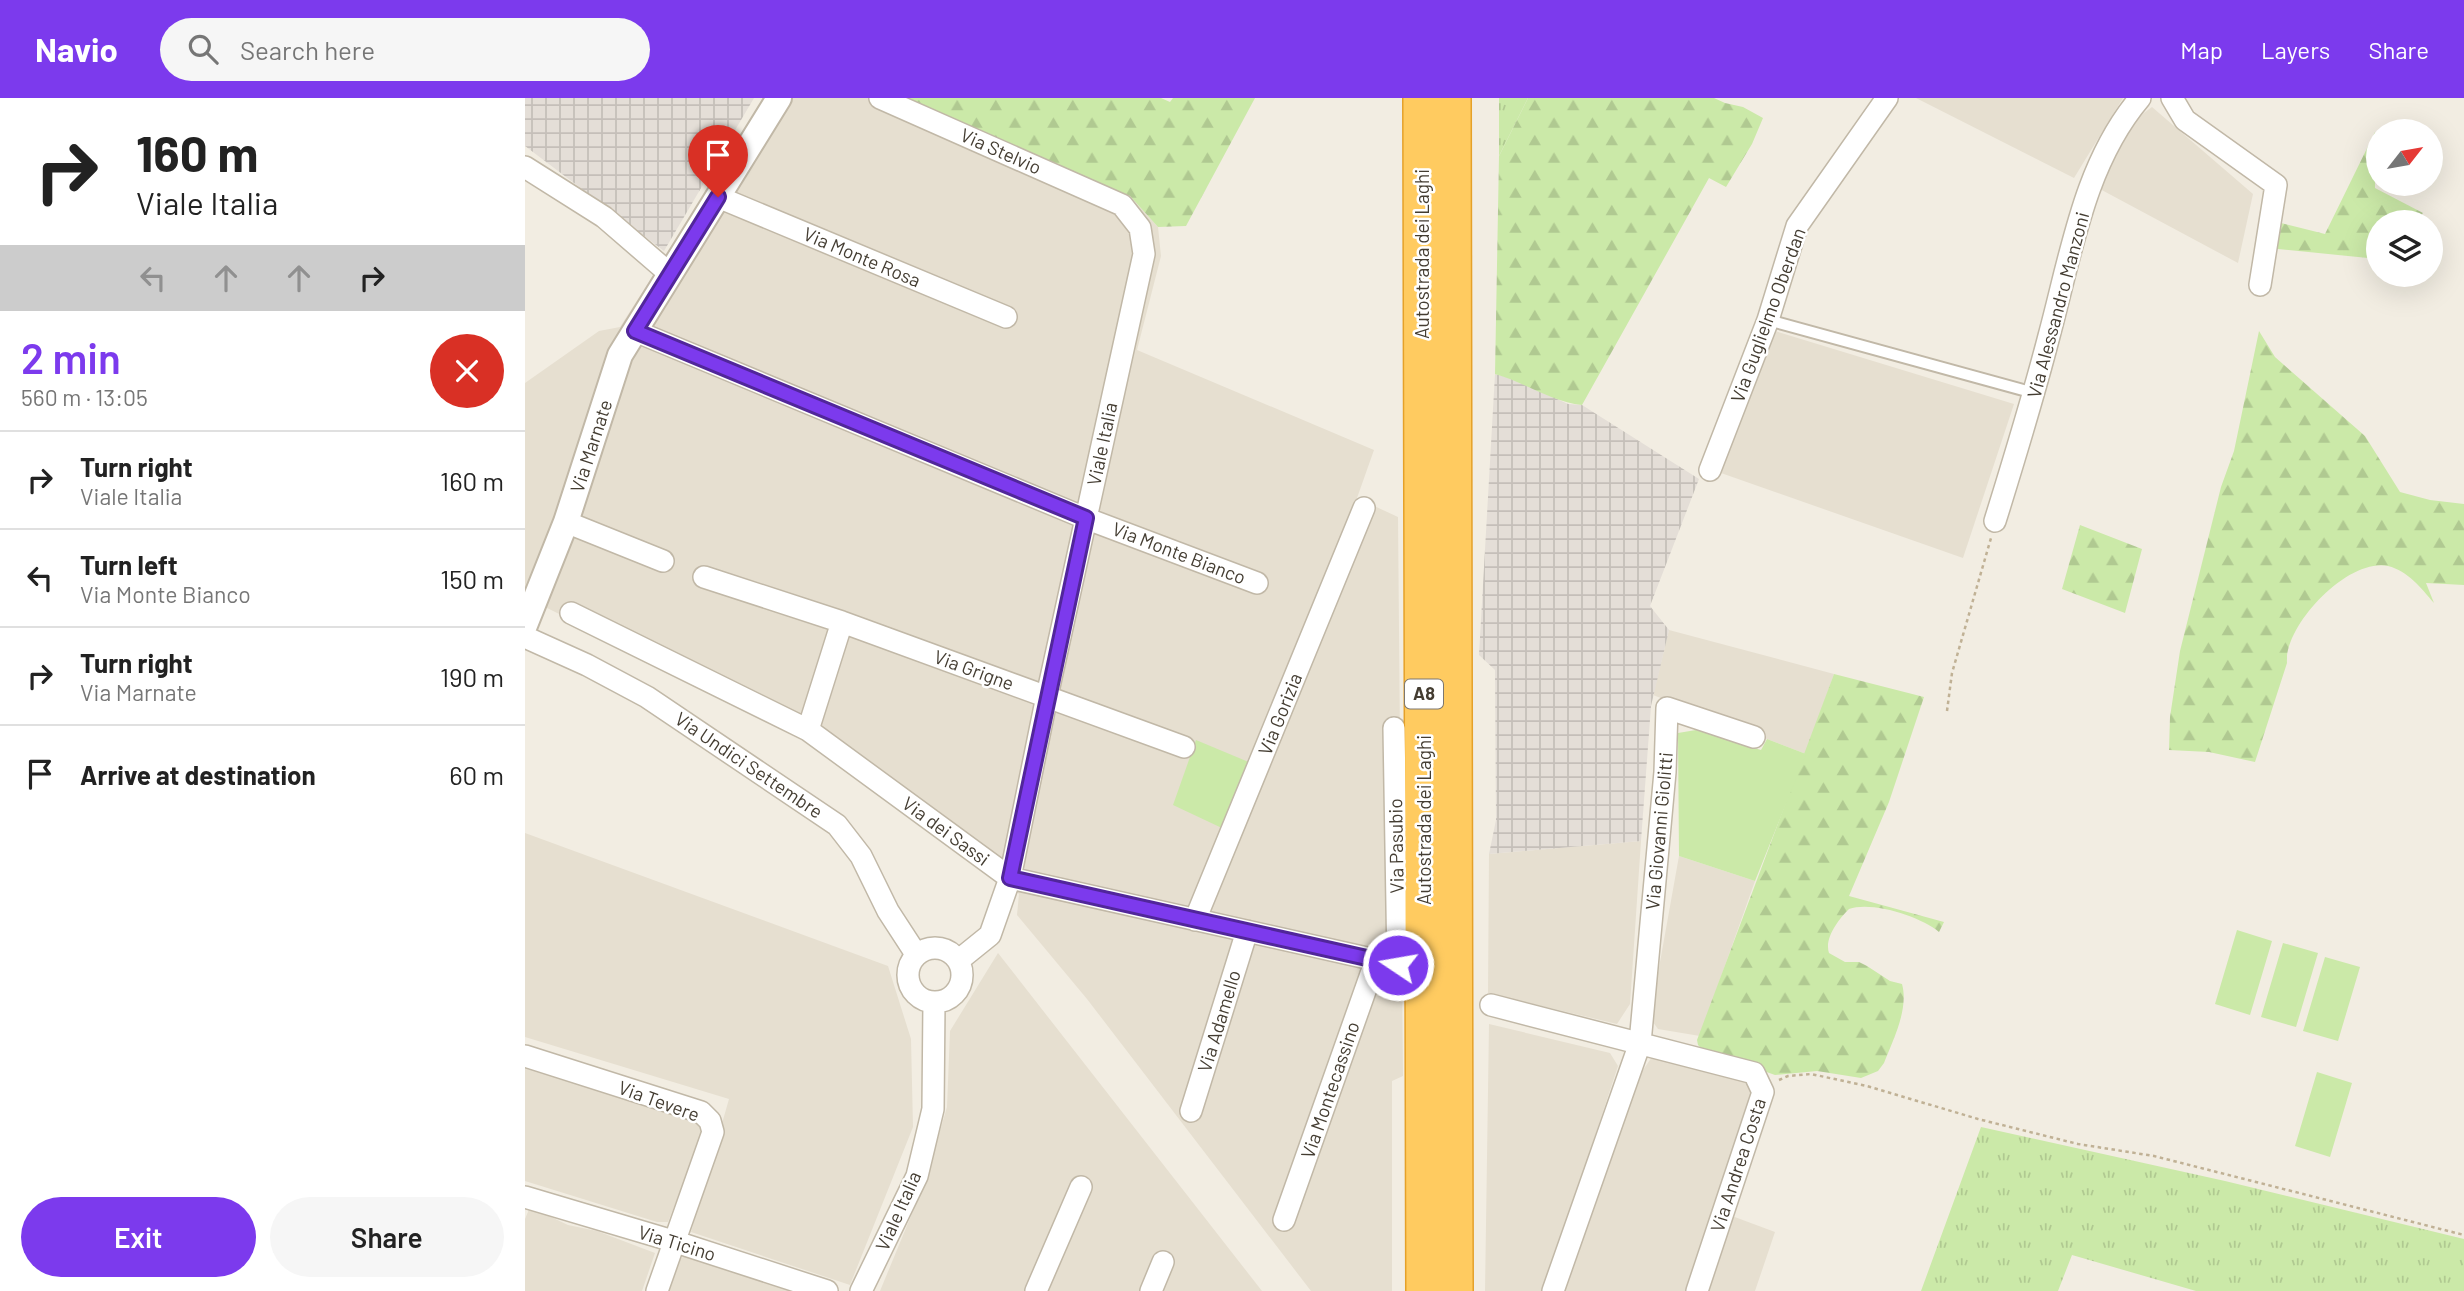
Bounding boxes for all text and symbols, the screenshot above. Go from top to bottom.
search box [160,18,650,81]
text: Navio [35,29,118,69]
icon: search [184,30,222,68]
text: Search here [240,34,375,65]
text: Map [2180,35,2223,64]
text: Layers [2261,35,2330,64]
text: Share [2368,35,2429,64]
north arrow [2366,119,2443,196]
map controls [2366,119,2443,287]
text: 160 m [136,123,258,182]
street label: Via Stelvio [957,123,1045,179]
pin [688,125,748,197]
icon: right [21,126,112,217]
icon: arrive [699,136,737,174]
street label: Autostrada dei Laghi [1410,169,1433,339]
text: Viale Italia [136,183,278,221]
street label: Via Alessandro Manzoni [2022,209,2093,401]
button: layers [2366,210,2443,287]
street label: Via Monte Rosa [800,222,924,292]
street label: Via Guglielmo Oberdan [1725,224,1810,405]
icon: left [134,259,172,297]
icon: ahead [207,259,245,297]
icon: ahead [280,259,318,297]
icon: right [353,259,391,297]
text: 2 min [21,332,121,382]
button: close [430,334,504,408]
text: 560 m · 13:05 [21,383,148,411]
street label: Via Marnate [565,396,616,495]
street label: Viale Italia [1081,400,1122,488]
text: Turn right [80,451,193,482]
icon: right [21,461,59,499]
text: 160 m [440,465,504,496]
text: Viale Italia [80,482,182,510]
street label: Via Monte Bianco [1109,517,1249,589]
text: Turn left [80,549,178,580]
icon: left [21,559,59,597]
text: 150 m [440,563,504,594]
text: Via Monte Bianco [80,580,251,608]
street label: Via Grigne [931,644,1017,695]
text: Turn right [80,647,193,678]
icon: right [21,657,59,695]
text: 190 m [440,661,504,692]
street label: Via Gorizia [1253,669,1306,758]
text: Via Marnate [80,678,197,706]
road number: A8 [1405,680,1443,708]
street label: Via Undici Settembre [671,707,828,823]
street label: Autostrada dei Laghi [1412,735,1435,905]
street label: Via Giovanni Giolitti [1640,751,1677,911]
icon: arrive [21,755,59,793]
text: Arrive at destination [80,759,316,790]
text: 60 m [449,759,504,790]
street label: Via dei Sassi [898,791,994,870]
street label: Via Pasubio [1383,798,1408,894]
position arrow [1361,928,1435,1002]
street label: Via Adamello [1192,967,1245,1075]
street label: Via Montecassino [1295,1018,1364,1161]
street label: Via Tevere [615,1075,703,1126]
street label: Via Andrea Costa [1705,1095,1770,1235]
street label: Viale Italia [870,1168,925,1254]
button: Exit [21,1197,256,1277]
button: Share [270,1197,504,1277]
street label: Via Ticino [635,1220,719,1265]

